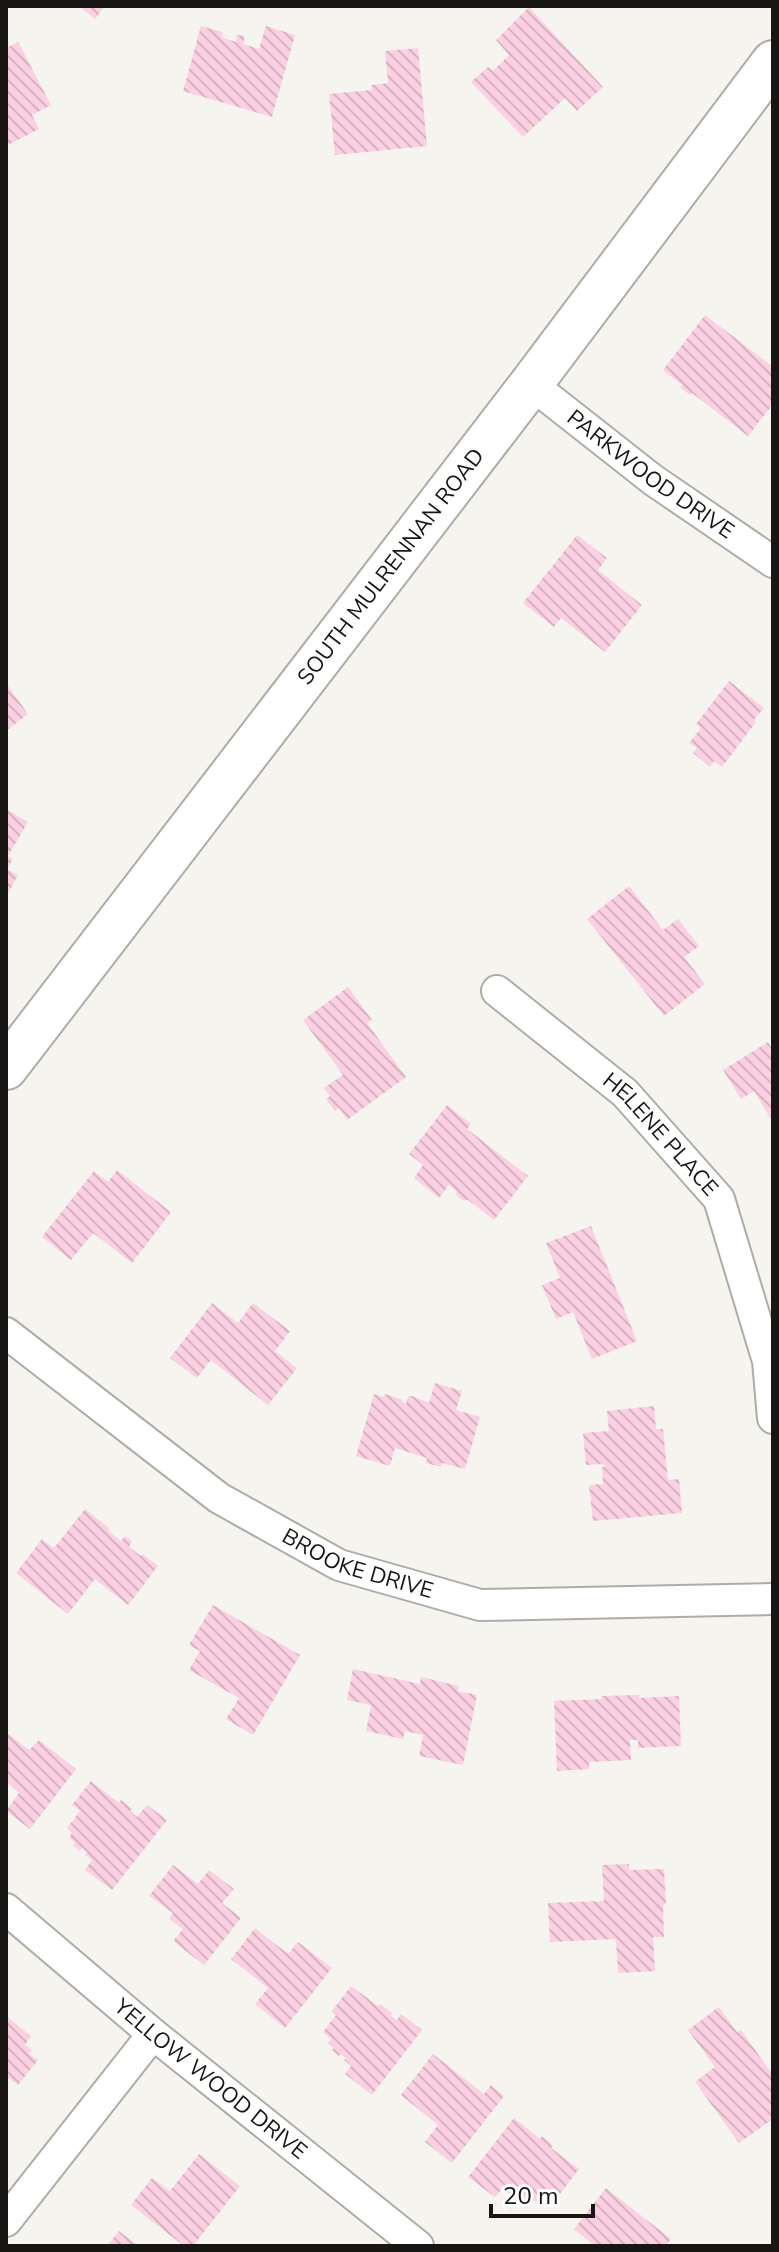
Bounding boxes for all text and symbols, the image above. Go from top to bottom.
street label: PARKWOOD DRIVE [561,403,740,546]
street label: SOUTH MULRENNAN ROAD [290,442,491,691]
street label: HELENE PLACE [596,1066,725,1203]
street label: BROOKE DRIVE [277,1521,437,1606]
street label: YELLOW WOOD DRIVE [107,1991,313,2166]
scale bar [491,2168,593,2218]
text: 20 m [503,2180,559,2212]

